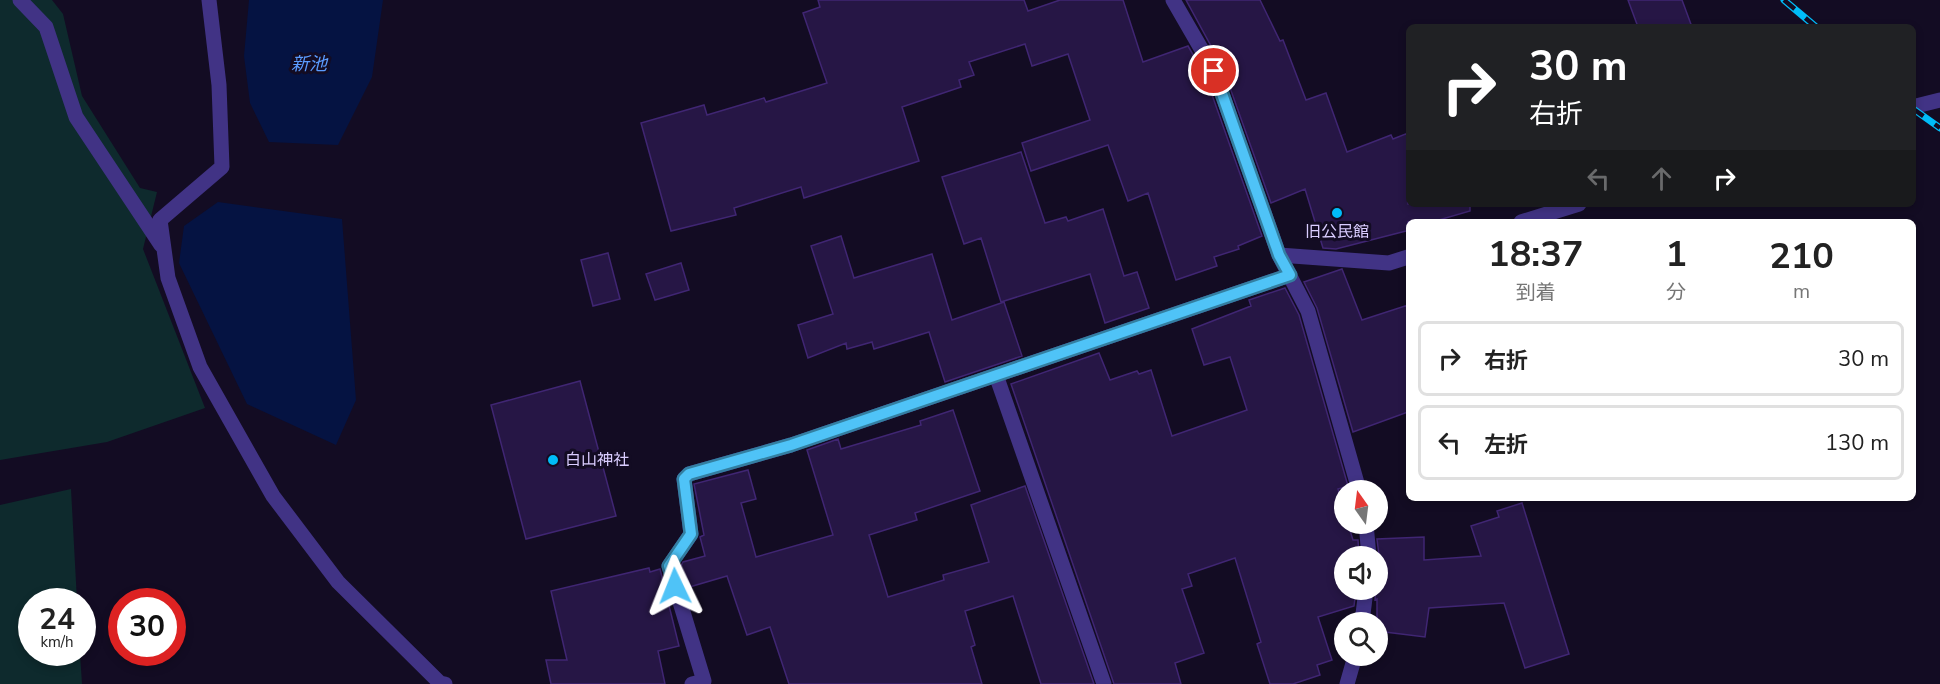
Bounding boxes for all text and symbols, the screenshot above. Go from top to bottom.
text: 30 m [1529,38,1628,95]
pin [1188,45,1239,96]
icon: right [1430,48,1508,126]
water label: 新池 [291,52,329,76]
icon: arrive [1197,54,1230,87]
text: 右折 [1529,96,1583,133]
icon: left [1582,162,1615,195]
icon: ahead [1645,162,1678,195]
icon: right [1708,162,1741,195]
marker: 旧公民館 [1330,206,1344,220]
place label: 旧公民館 [1305,221,1369,243]
text: 18:37 [1488,230,1583,279]
text: 1 [1665,230,1687,279]
text: 210 [1769,232,1834,281]
text: m [1793,278,1810,305]
text: 到着 [1516,279,1556,306]
text: 分 [1666,279,1686,306]
icon: right [1433,342,1466,375]
text: 30 m [1838,344,1889,374]
text: 右折 [1484,346,1528,376]
icon: left [1433,426,1466,459]
text: 130 m [1825,428,1889,458]
text: 左折 [1484,430,1528,460]
place label: 白山神社 [565,449,629,471]
marker: 白山神社 [546,453,560,467]
north arrow [1334,480,1388,534]
map controls [1334,480,1388,666]
button: sound [1334,546,1388,600]
position arrow [643,554,707,618]
speed limit sign: 30 [108,588,186,666]
text: 24 [39,599,75,640]
button: search [1334,612,1388,666]
text: km/h [40,632,74,652]

